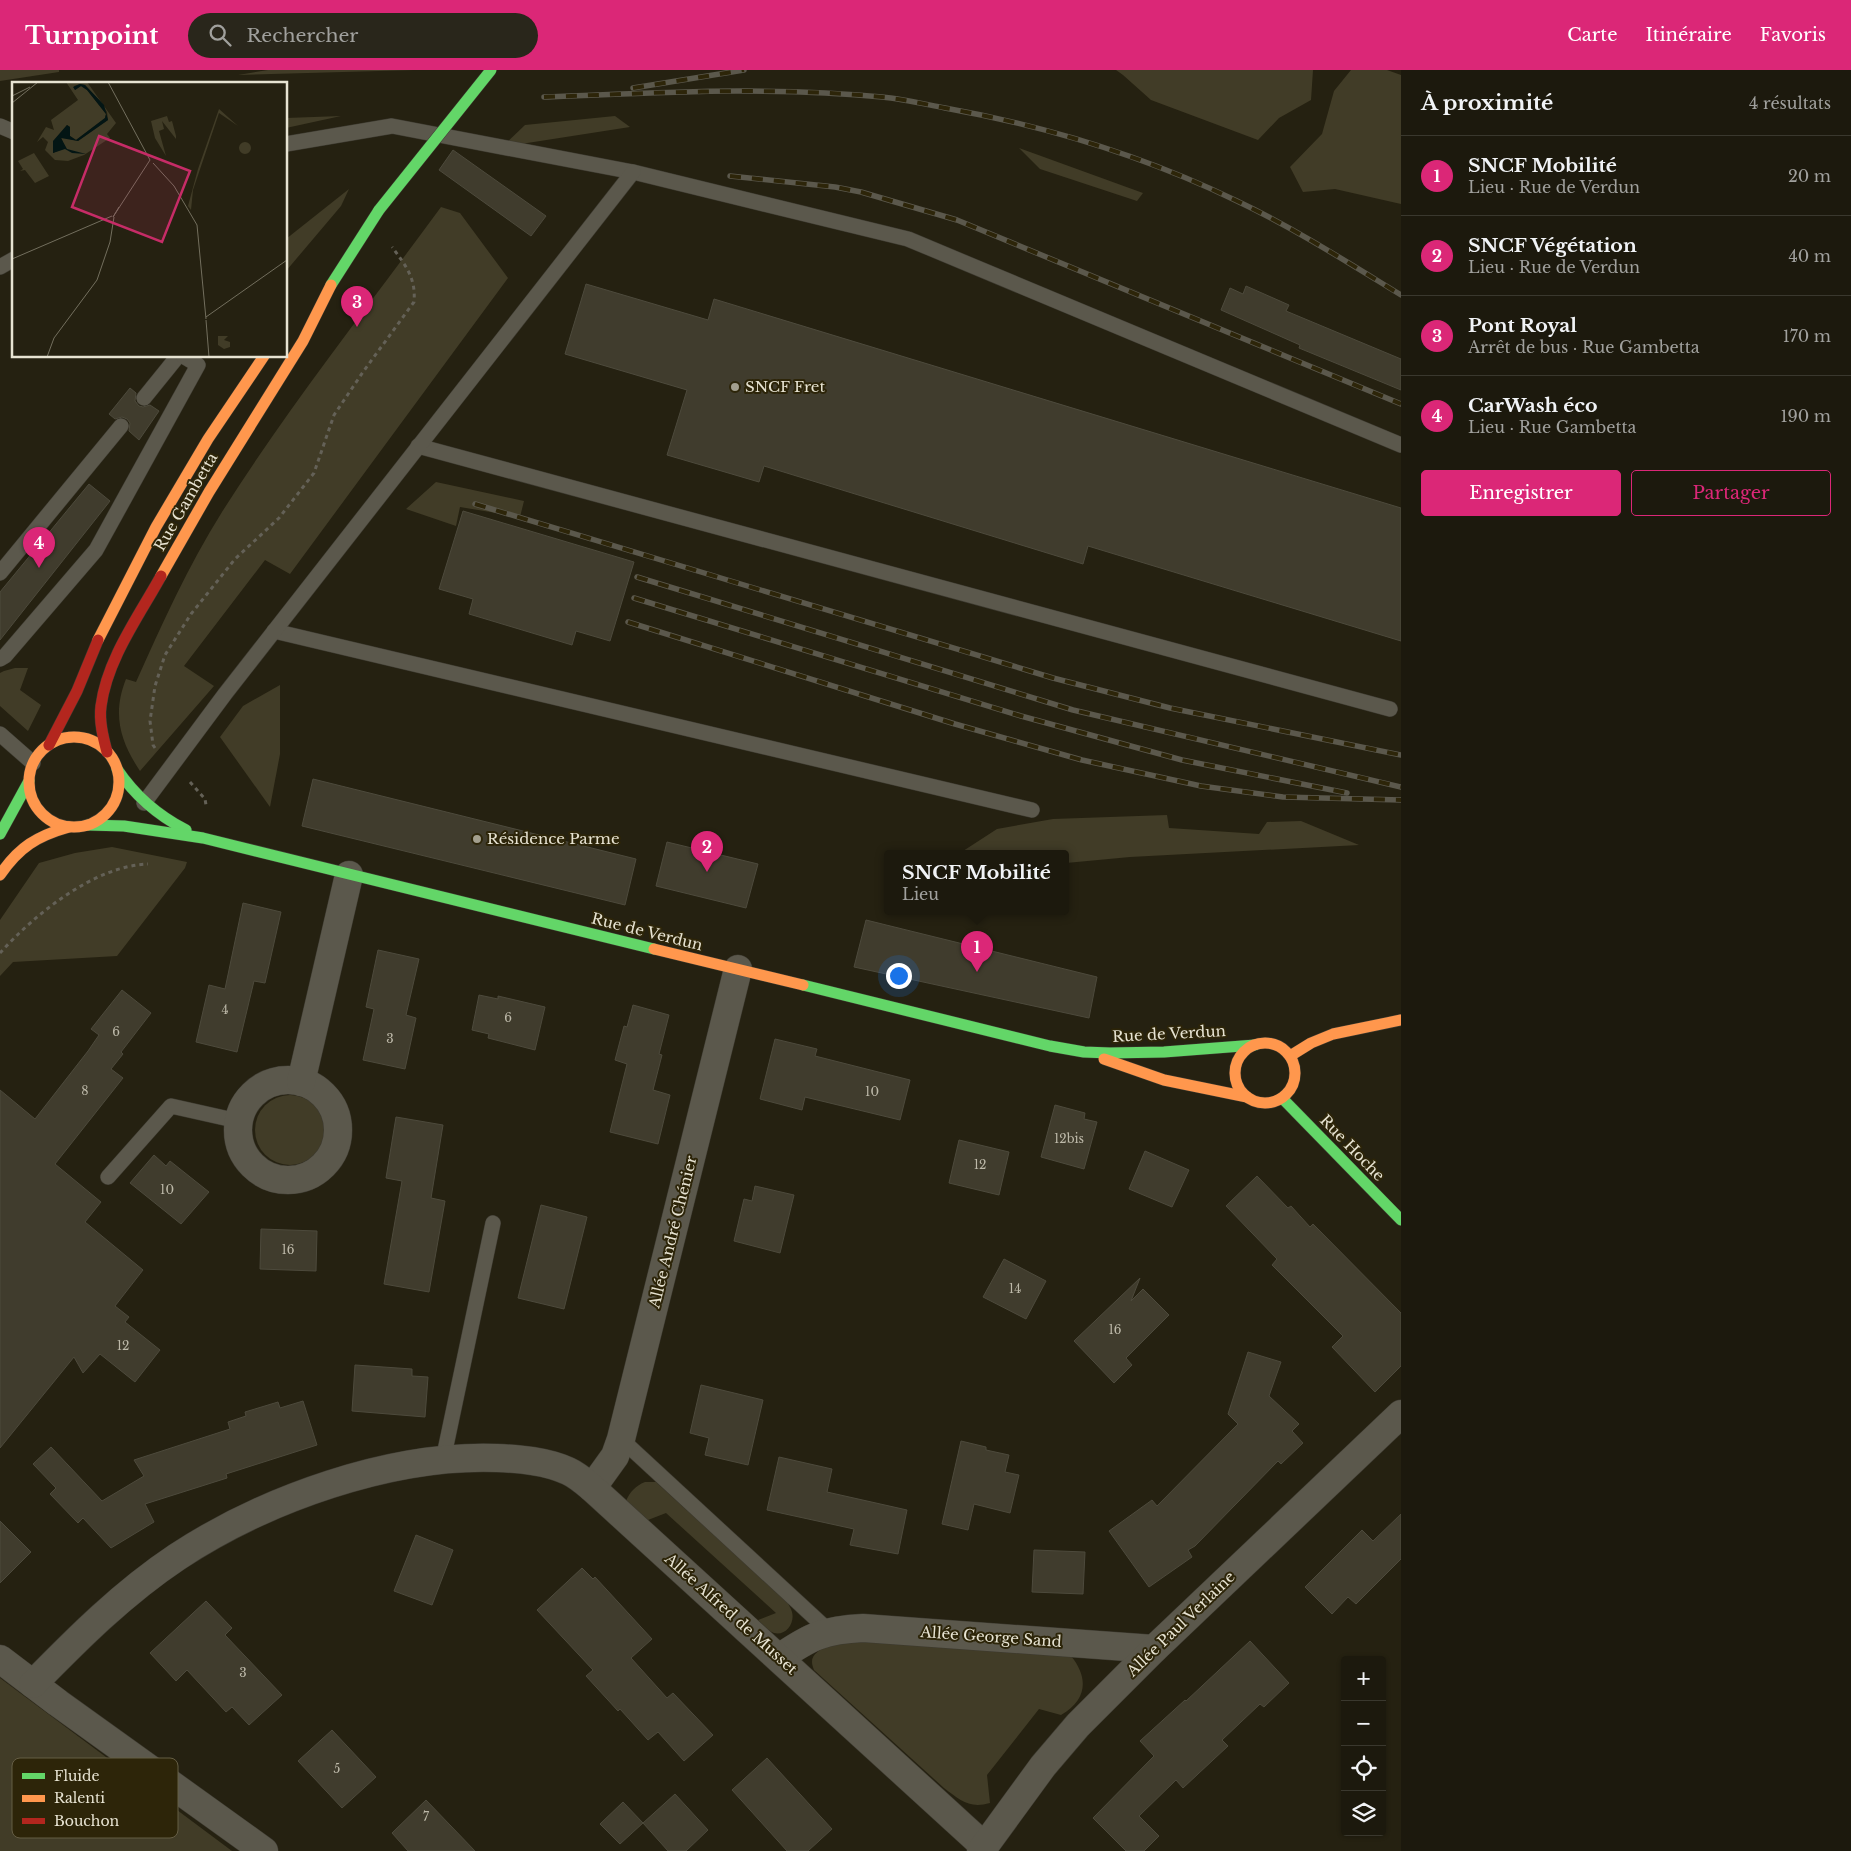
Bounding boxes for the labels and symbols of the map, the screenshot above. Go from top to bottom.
inset map [12,82,288,358]
pin: 3 [341,286,373,327]
place label: SNCF Fret [745,377,825,396]
marker: SNCF Fret [729,381,741,393]
street label: Rue Gambetta [150,449,222,554]
pin: 4 [23,527,55,568]
place label: Résidence Parme [487,829,620,848]
pin: 2 [691,831,723,872]
marker: Résidence Parme [471,833,483,845]
street label: Rue de Verdun [590,909,705,954]
pin: 1 [961,931,993,972]
your location [886,963,912,989]
house number: 4 [221,1002,229,1017]
house number: 6 [504,1010,512,1025]
street label: Rue de Verdun [1112,1021,1226,1046]
house number: 6 [112,1024,120,1039]
house number: 3 [386,1031,394,1046]
house number: 8 [81,1083,89,1098]
house number: 10 [865,1084,879,1099]
street label: Rue Hoche [1316,1110,1389,1185]
house number: 12bis [1054,1131,1084,1146]
street label: Allée André Chénier [644,1153,701,1311]
house number: 12 [974,1157,986,1172]
house number: 10 [160,1182,174,1197]
house number: 16 [281,1242,295,1257]
house number: 14 [1009,1281,1021,1296]
house number: 16 [1108,1322,1122,1337]
house number: 12 [117,1338,129,1353]
street label: Allée Alfred de Musset [660,1548,802,1678]
street label: Allée Paul Verlaine [1122,1567,1239,1681]
street label: Allée George Sand [919,1622,1062,1651]
house number: 3 [239,1665,247,1680]
legend [12,1758,178,1838]
house number: 5 [334,1761,341,1776]
text: Fluide [54,1767,100,1785]
text: Ralenti [54,1789,105,1807]
house number: 7 [423,1809,430,1824]
text: Bouchon [54,1812,120,1830]

